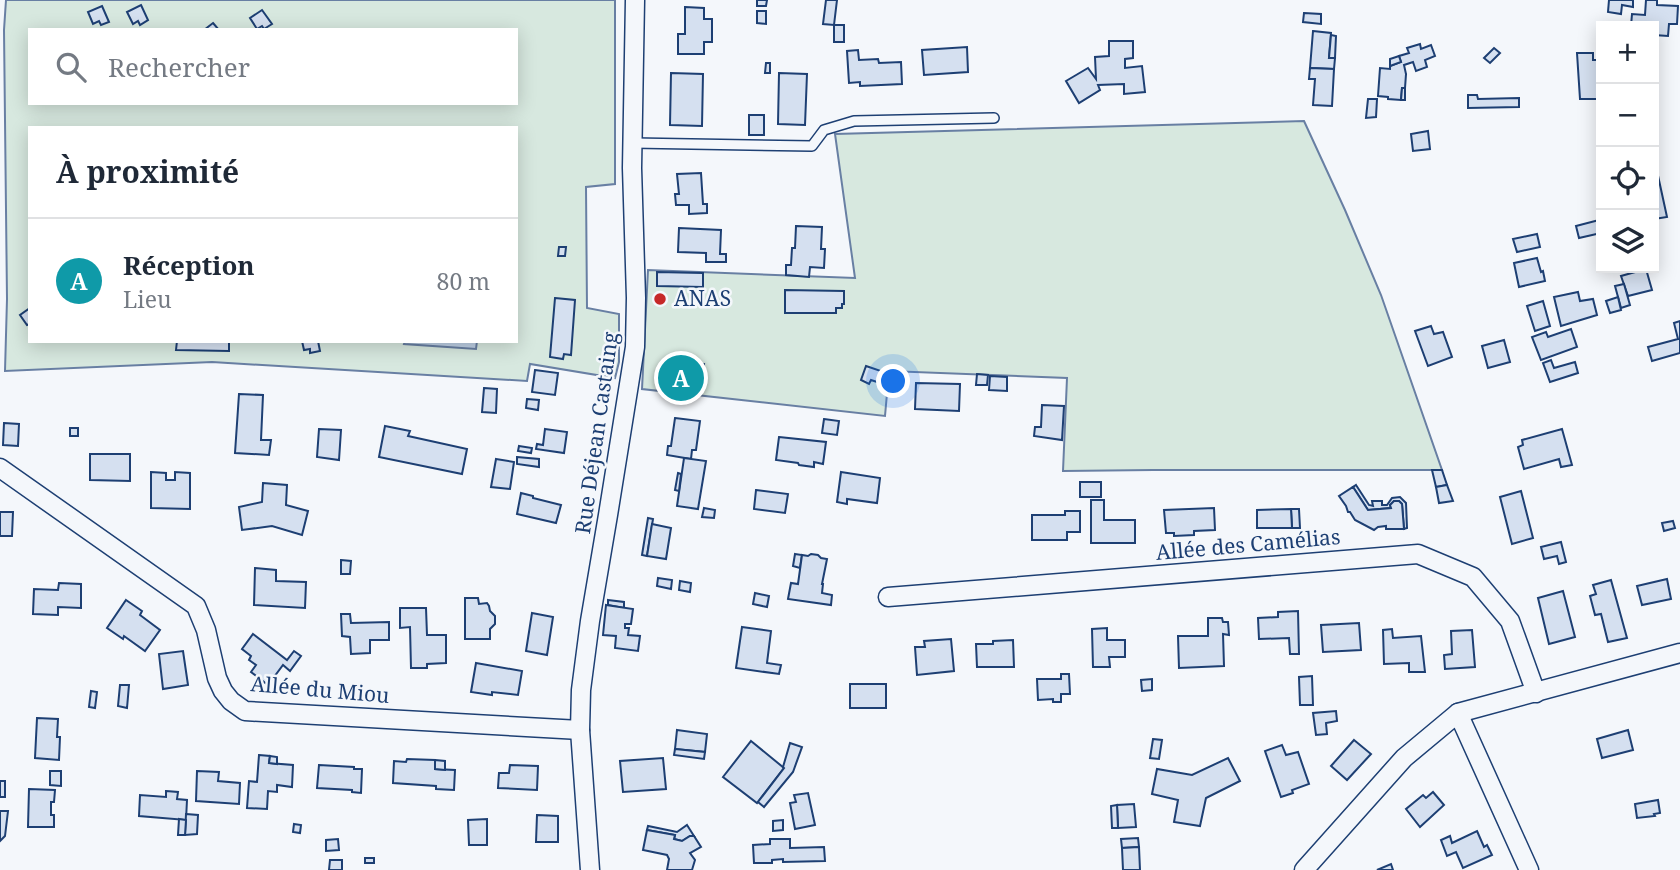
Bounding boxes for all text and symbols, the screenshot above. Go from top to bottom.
map controls [1596,21,1659,273]
button: + [1596,21,1659,84]
search box [28,28,518,105]
icon: search [52,48,90,86]
text: Rechercher [108,49,250,85]
button: − [1596,84,1659,147]
button: locate [1596,147,1659,210]
text: À proximité [56,151,239,192]
button: layers [1596,210,1659,273]
text: Réception [123,247,255,283]
text: A [70,265,88,297]
text: 80 m [437,265,490,297]
text: Lieu [123,283,172,315]
place label: ANAS [674,284,731,312]
marker: ANAS [652,291,668,307]
street label: Rue Déjean Castaing [568,329,624,536]
pin: A [658,352,704,404]
your location [876,364,910,398]
street label: Allée des Camélias [1154,522,1341,566]
street label: Allée du Miou [249,669,391,709]

